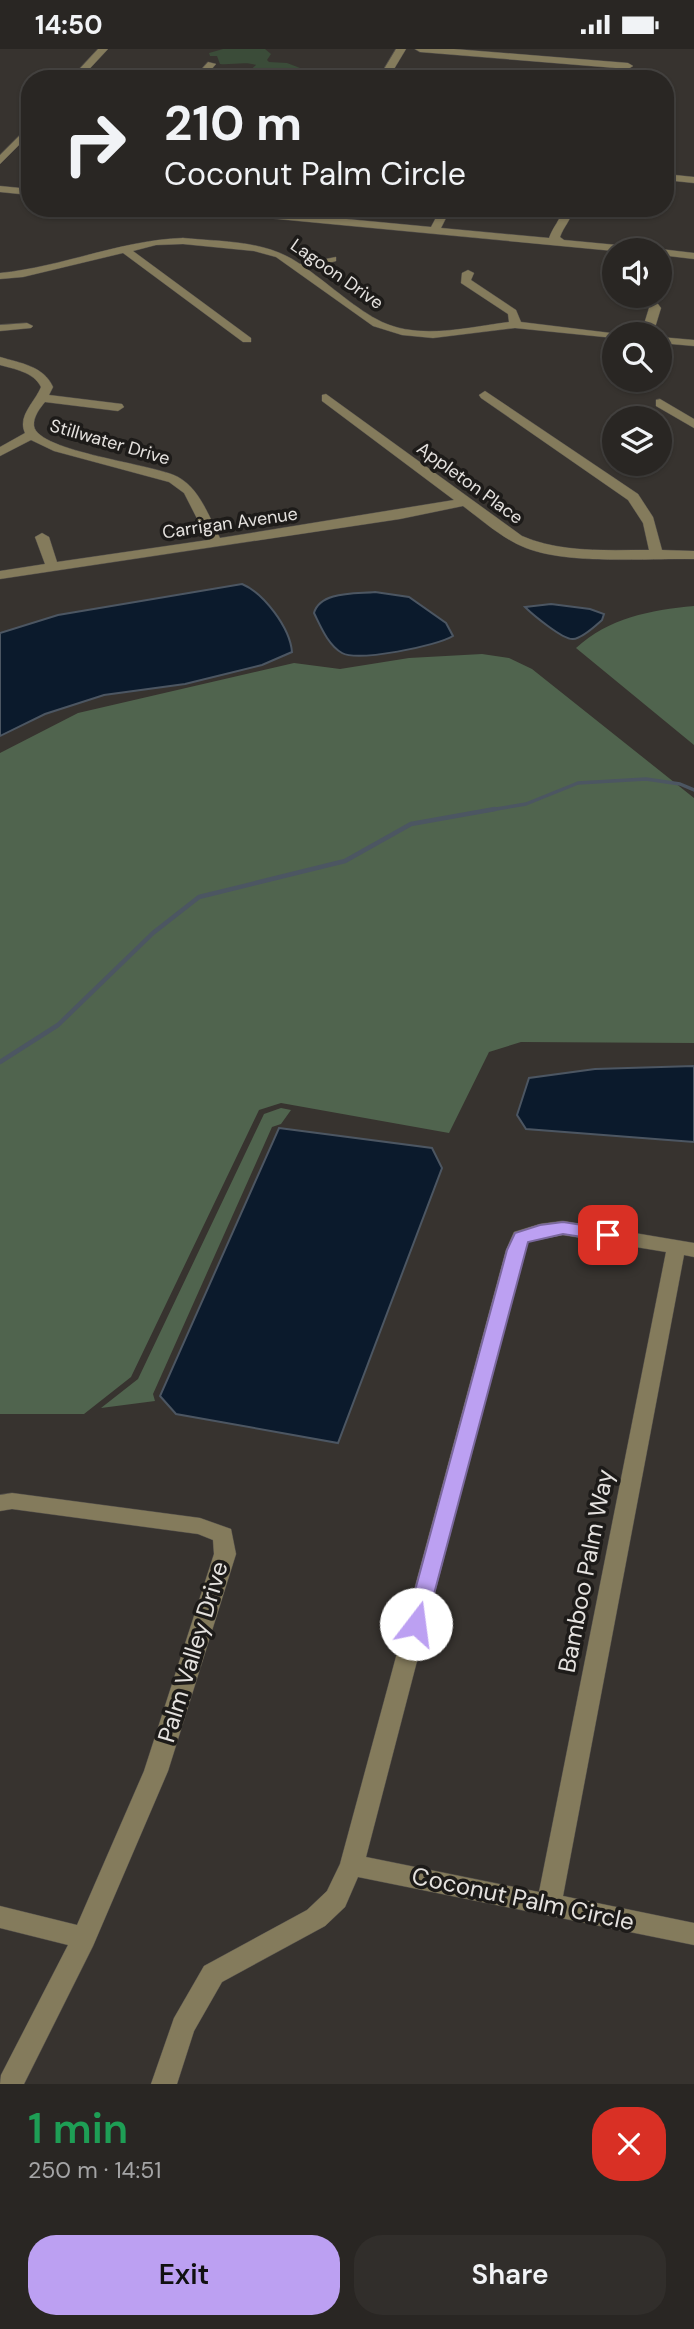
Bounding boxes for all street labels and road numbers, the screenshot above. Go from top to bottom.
street label: Lagoon Drive [286,233,388,315]
street label: Stillwater Drive [47,413,173,471]
street label: Appleton Place [412,436,528,530]
street label: Carrigan Avenue [161,502,299,544]
street label: Bamboo Palm Way [551,1467,620,1675]
street label: Palm Valley Drive [150,1558,235,1746]
street label: Coconut Palm Circle [409,1860,637,1937]

